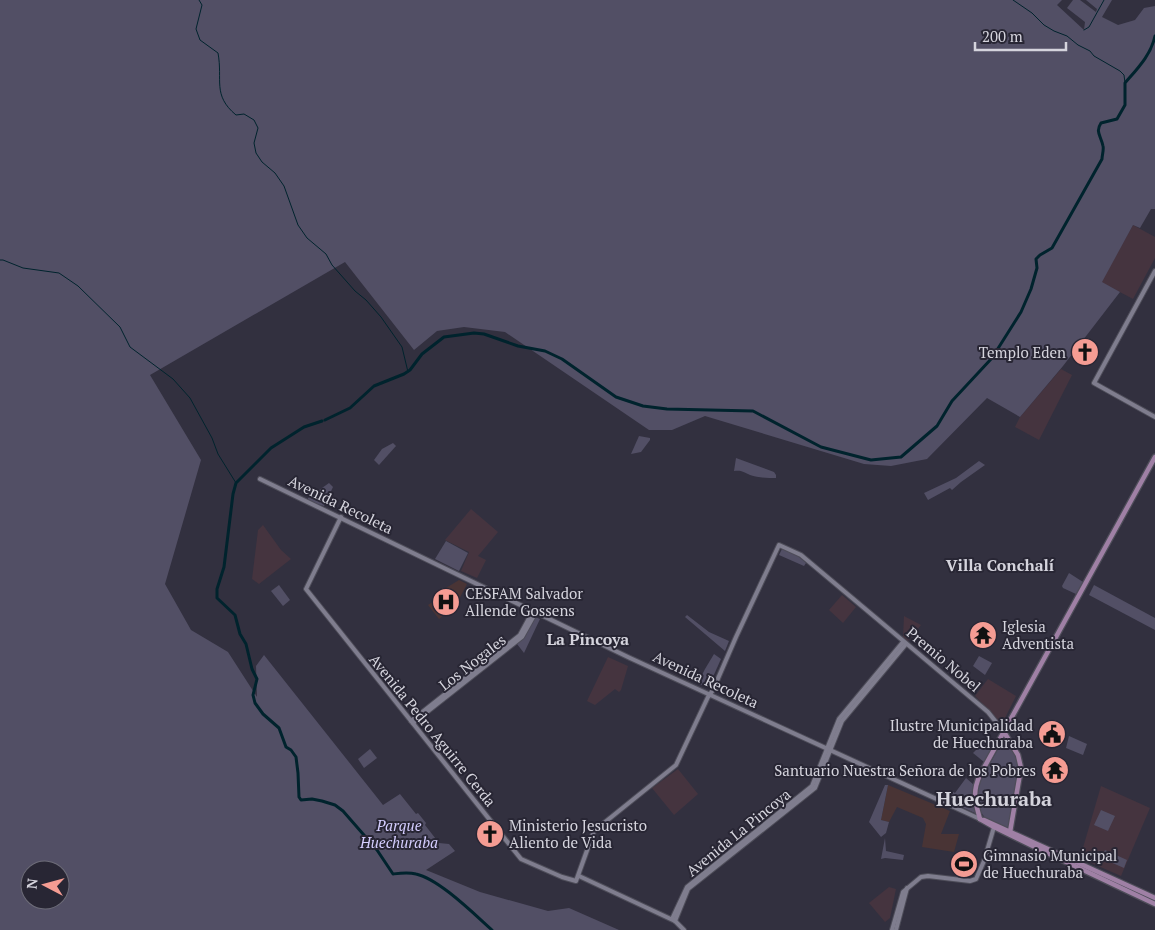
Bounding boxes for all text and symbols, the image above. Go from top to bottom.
scale bar [975,20,1066,52]
text: 200 m [982,26,1023,46]
church icon: Templo Eden [1070,337,1100,367]
place label: Templo Eden [979,342,1066,362]
street label: Avenida Recoleta [285,470,397,538]
district label: Villa Conchalí [946,554,1054,576]
place label: CESFAM Salvador Allende Gossens [465,583,583,620]
hospital icon: CESFAM Salvador Allende Gossens [431,587,461,617]
place label: Iglesia Adventista [1002,616,1075,653]
temple icon: Iglesia Adventista [968,620,998,650]
street label: Premio Nobel [903,622,985,696]
district label: La Pincoya [547,628,629,650]
street label: Los Nogales [434,630,510,694]
street label: Avenida Recoleta [650,646,762,712]
street label: Avenida Pedro Aguirre Cerda [365,650,501,811]
place label: Ilustre Municipalidad de Huechuraba [890,715,1033,752]
public building icon: Ilustre Municipalidad de Huechuraba [1037,719,1067,749]
temple icon: Santuario Nuestra Señora de los Pobres [1040,755,1070,785]
place label: Santuario Nuestra Señora de los Pobres [774,760,1036,780]
street label: Avenida La Pincoya [682,783,795,880]
district label: Huechuraba [936,785,1052,812]
park label: Parque Huechuraba [359,815,438,852]
place label: Ministerio Jesucristo Aliento de Vida [509,815,647,852]
church icon: Ministerio Jesucristo Aliento de Vida [475,819,505,849]
place label: Gimnasio Municipal de Huechuraba [983,845,1117,882]
sports icon: Gimnasio Municipal de Huechuraba [949,849,979,879]
north arrow [20,860,70,910]
text: N [22,877,42,890]

